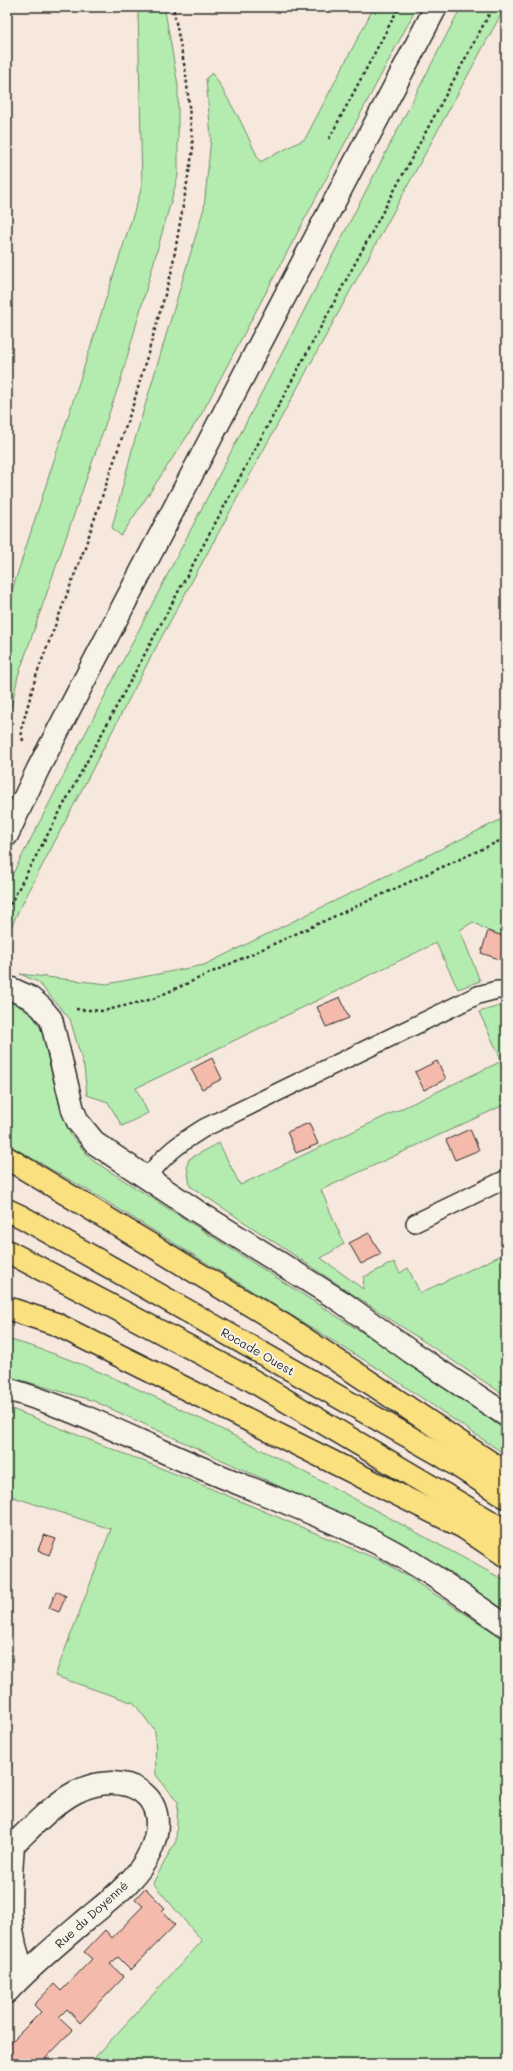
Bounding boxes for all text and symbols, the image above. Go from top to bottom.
street label: Rocade Ouest [218,1323,298,1379]
street label: Rue du Doyenné [51,1877,131,1951]

